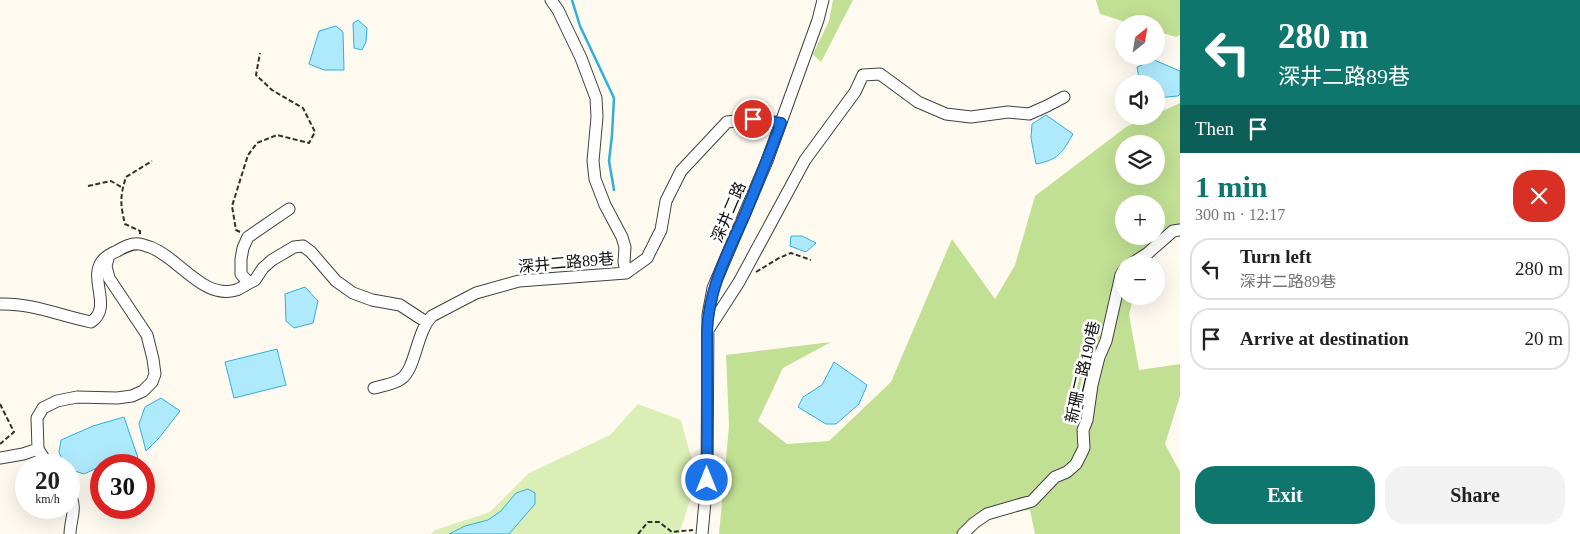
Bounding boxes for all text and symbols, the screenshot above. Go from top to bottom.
north arrow [1115,15,1165,65]
map controls [1115,15,1165,305]
text: 280 m [1278,17,1368,56]
icon: left [1195,20,1260,85]
text: 深井二路89巷 [1278,64,1410,89]
button: sound [1115,75,1165,125]
pin [732,98,774,140]
icon: arrive [739,105,767,133]
icon: arrive [1244,115,1272,143]
text: Then [1195,118,1234,139]
button: layers [1115,135,1165,185]
text: 1 min [1195,170,1268,203]
button: close [1513,170,1565,222]
street label: 深井二路 [708,179,749,245]
button: + [1115,195,1165,245]
text: 300 m · 12:17 [1195,206,1285,223]
text: Turn left [1240,246,1312,267]
street label: 深井二路89巷 [517,250,615,275]
button: − [1115,255,1165,305]
icon: left [1197,255,1225,283]
text: 280 m [1515,258,1563,279]
text: 深井二路89巷 [1240,273,1336,290]
street label: 新珊二路190巷 [1063,320,1102,425]
icon: arrive [1197,325,1225,353]
text: Arrive at destination [1240,328,1409,349]
text: 20 m [1524,328,1563,349]
position arrow [680,453,732,505]
speed limit sign: 30 [90,454,155,519]
button: Exit [1195,466,1375,524]
button: Share [1385,466,1565,524]
text: 20 [35,467,60,494]
text: km/h [35,492,60,506]

